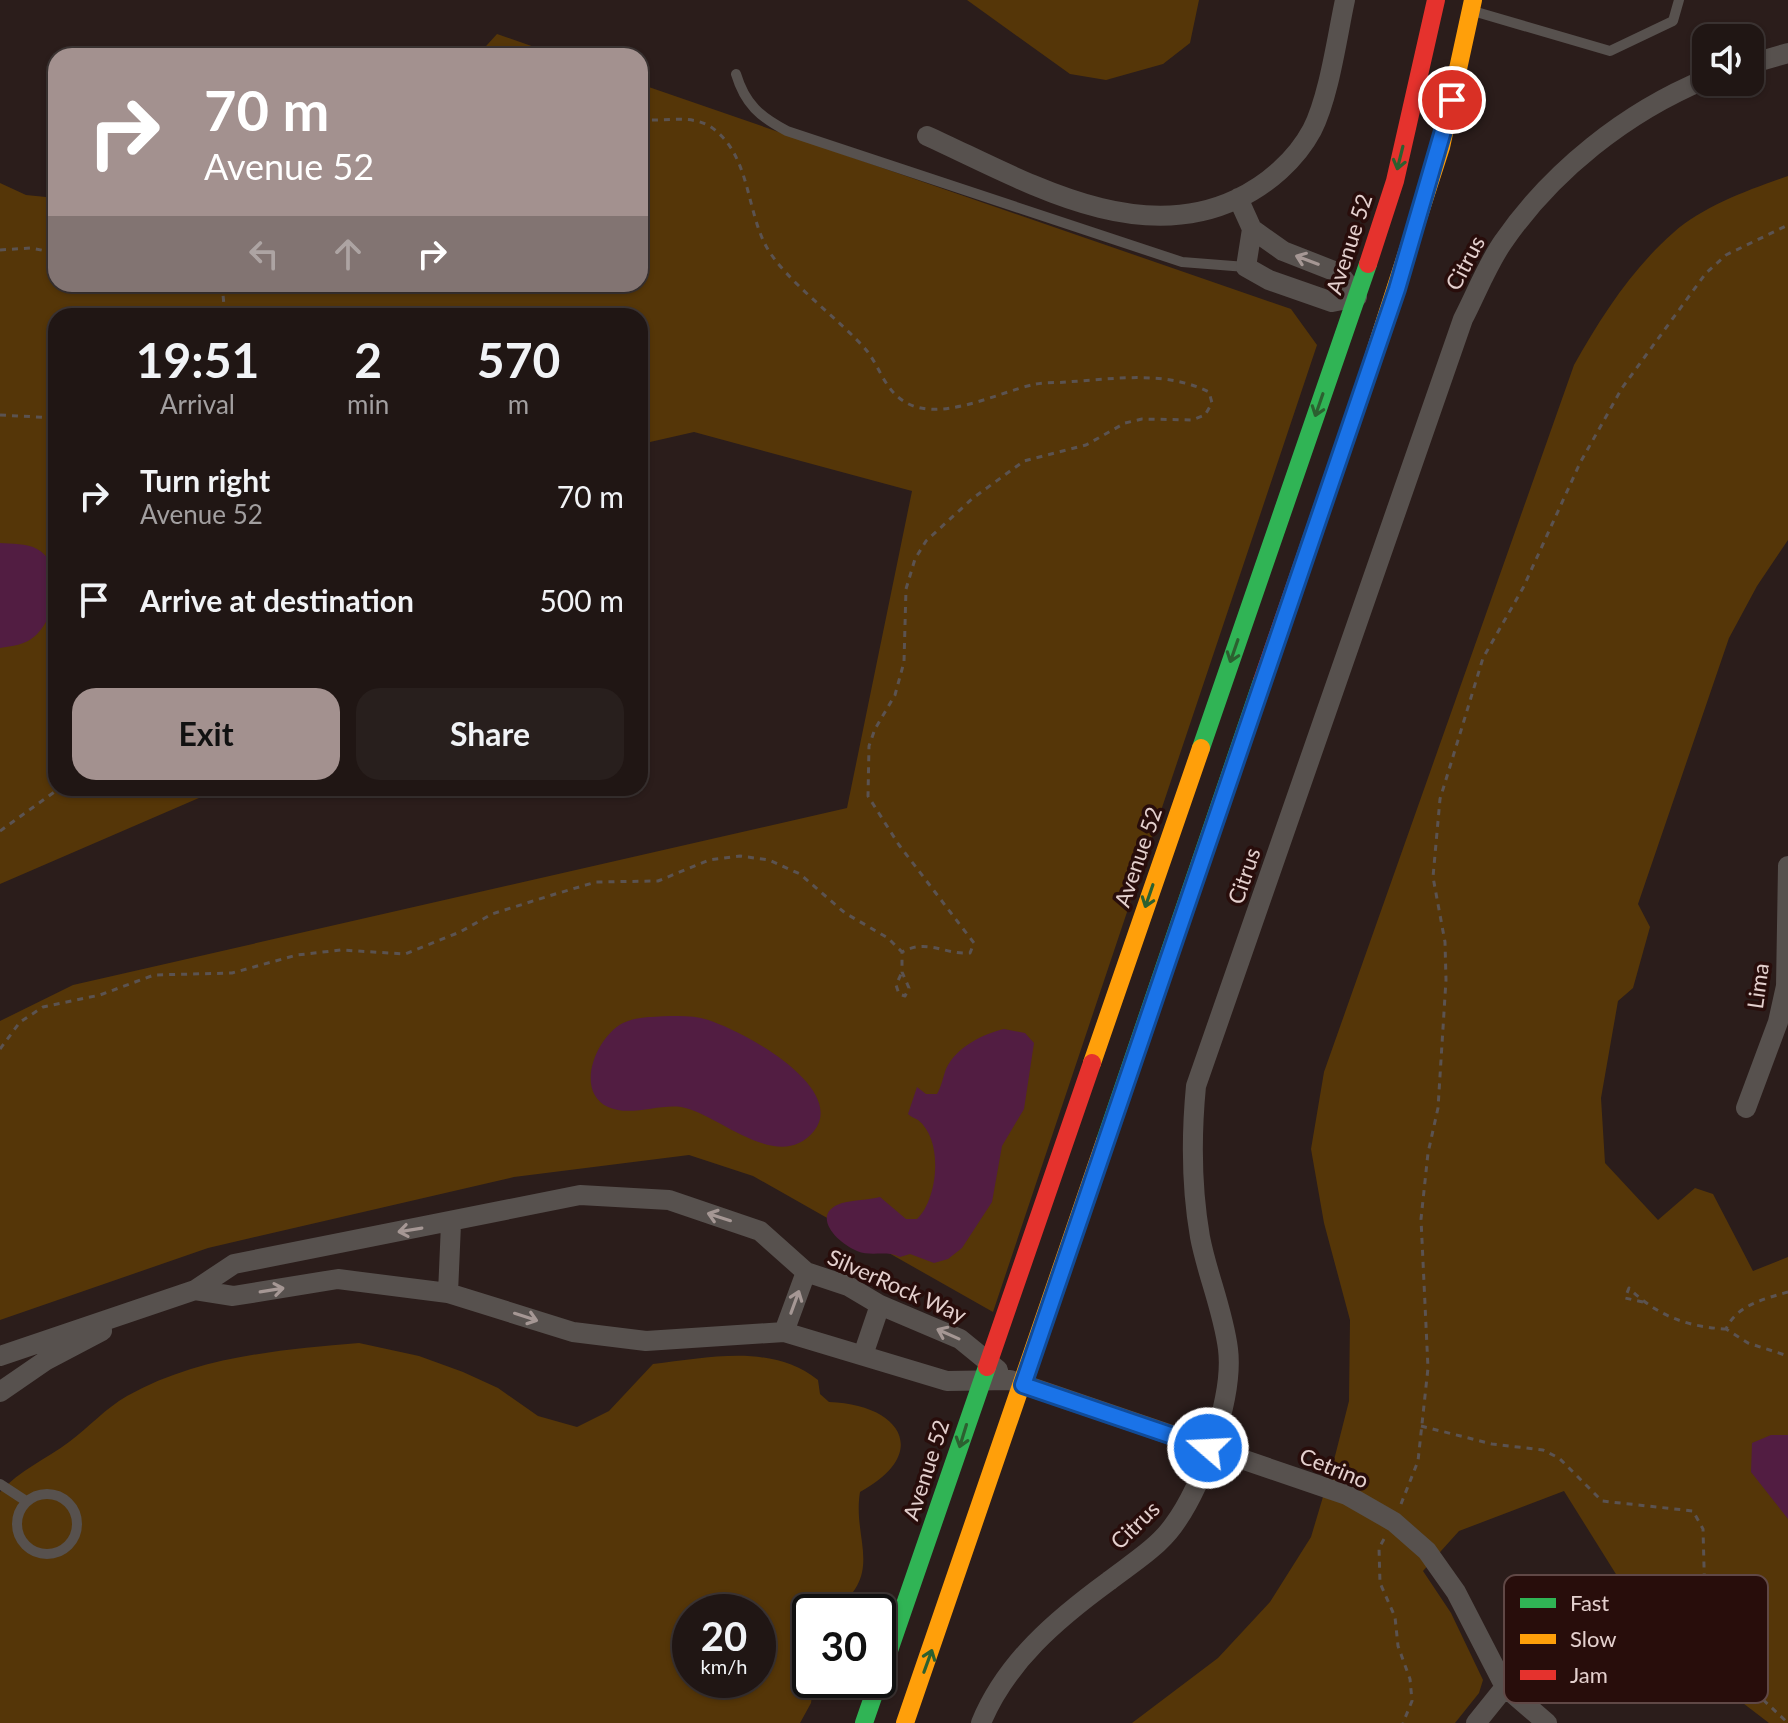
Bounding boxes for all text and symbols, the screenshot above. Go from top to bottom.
map controls [1692,24,1764,96]
button: sound [1692,24,1764,96]
pin [1418,66,1486,134]
text: 70 m [204,76,329,143]
icon: arrive [1430,78,1474,122]
icon: right [72,80,176,184]
text: Avenue 52 [204,144,374,188]
one-way arrow [1392,145,1407,170]
street label: Avenue 52 [1320,190,1377,297]
street label: Citrus [1439,231,1490,295]
icon: left [242,232,286,276]
icon: ahead [326,232,370,276]
icon: right [410,232,454,276]
one-way arrow [1295,252,1320,267]
text: 19:51 [136,331,259,388]
text: 2 [354,331,382,388]
text: 570 [477,331,560,388]
text: Arrival [160,388,235,420]
text: min [347,388,389,420]
text: m [508,388,529,420]
one-way arrow [1310,392,1325,417]
text: Turn right [140,462,270,498]
icon: right [72,474,116,518]
text: 70 m [557,478,624,514]
text: Avenue 52 [140,498,263,530]
icon: arrive [72,578,116,622]
text: Arrive at destination [140,582,414,618]
text: 500 m [539,582,624,618]
one-way arrow [1226,638,1241,663]
button: Exit [72,688,340,780]
button: Share [356,688,624,780]
street label: Avenue 52 [1108,803,1167,910]
street label: Citrus [1221,844,1266,907]
one-way arrow [1141,884,1156,909]
street label: Lima [1741,961,1774,1010]
one-way arrow [707,1209,732,1224]
one-way arrow [398,1223,423,1238]
street label: SilverRock Way [824,1243,971,1328]
one-way arrow [259,1282,284,1297]
one-way arrow [789,1290,803,1315]
one-way arrow [514,1311,539,1326]
one-way arrow [936,1326,961,1341]
position arrow [1166,1406,1250,1490]
street label: Avenue 52 [897,1416,954,1523]
one-way arrow [954,1423,969,1448]
street label: Cetrino [1296,1442,1373,1494]
street label: Citrus [1105,1495,1165,1554]
legend [1504,1575,1768,1703]
text: Fast [1570,1589,1609,1616]
speed limit sign: 30 [792,1594,896,1698]
text: 20 [701,1612,747,1660]
text: Slow [1570,1625,1617,1652]
one-way arrow [921,1649,936,1674]
text: km/h [701,1654,747,1678]
text: Jam [1570,1661,1608,1688]

